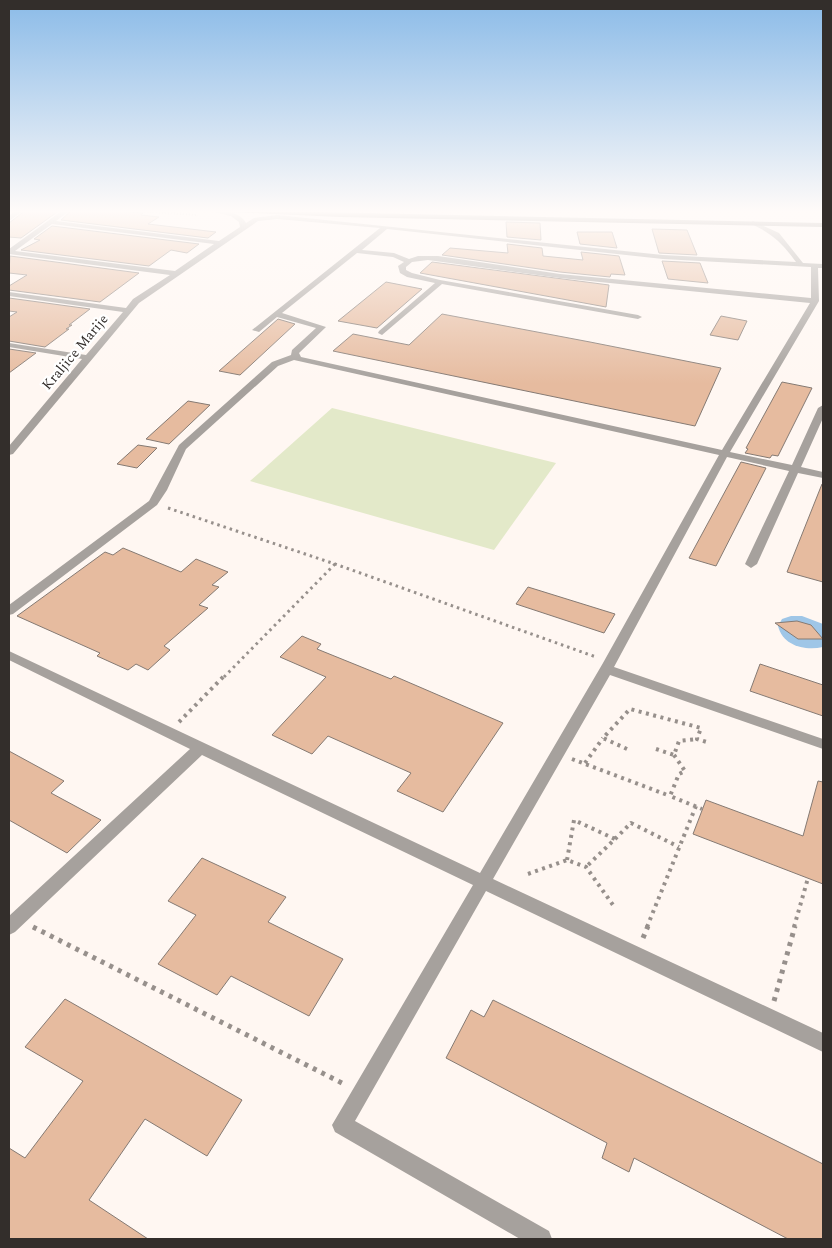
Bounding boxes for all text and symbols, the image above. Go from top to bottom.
street label: Kraljice Marije [37,309,113,395]

